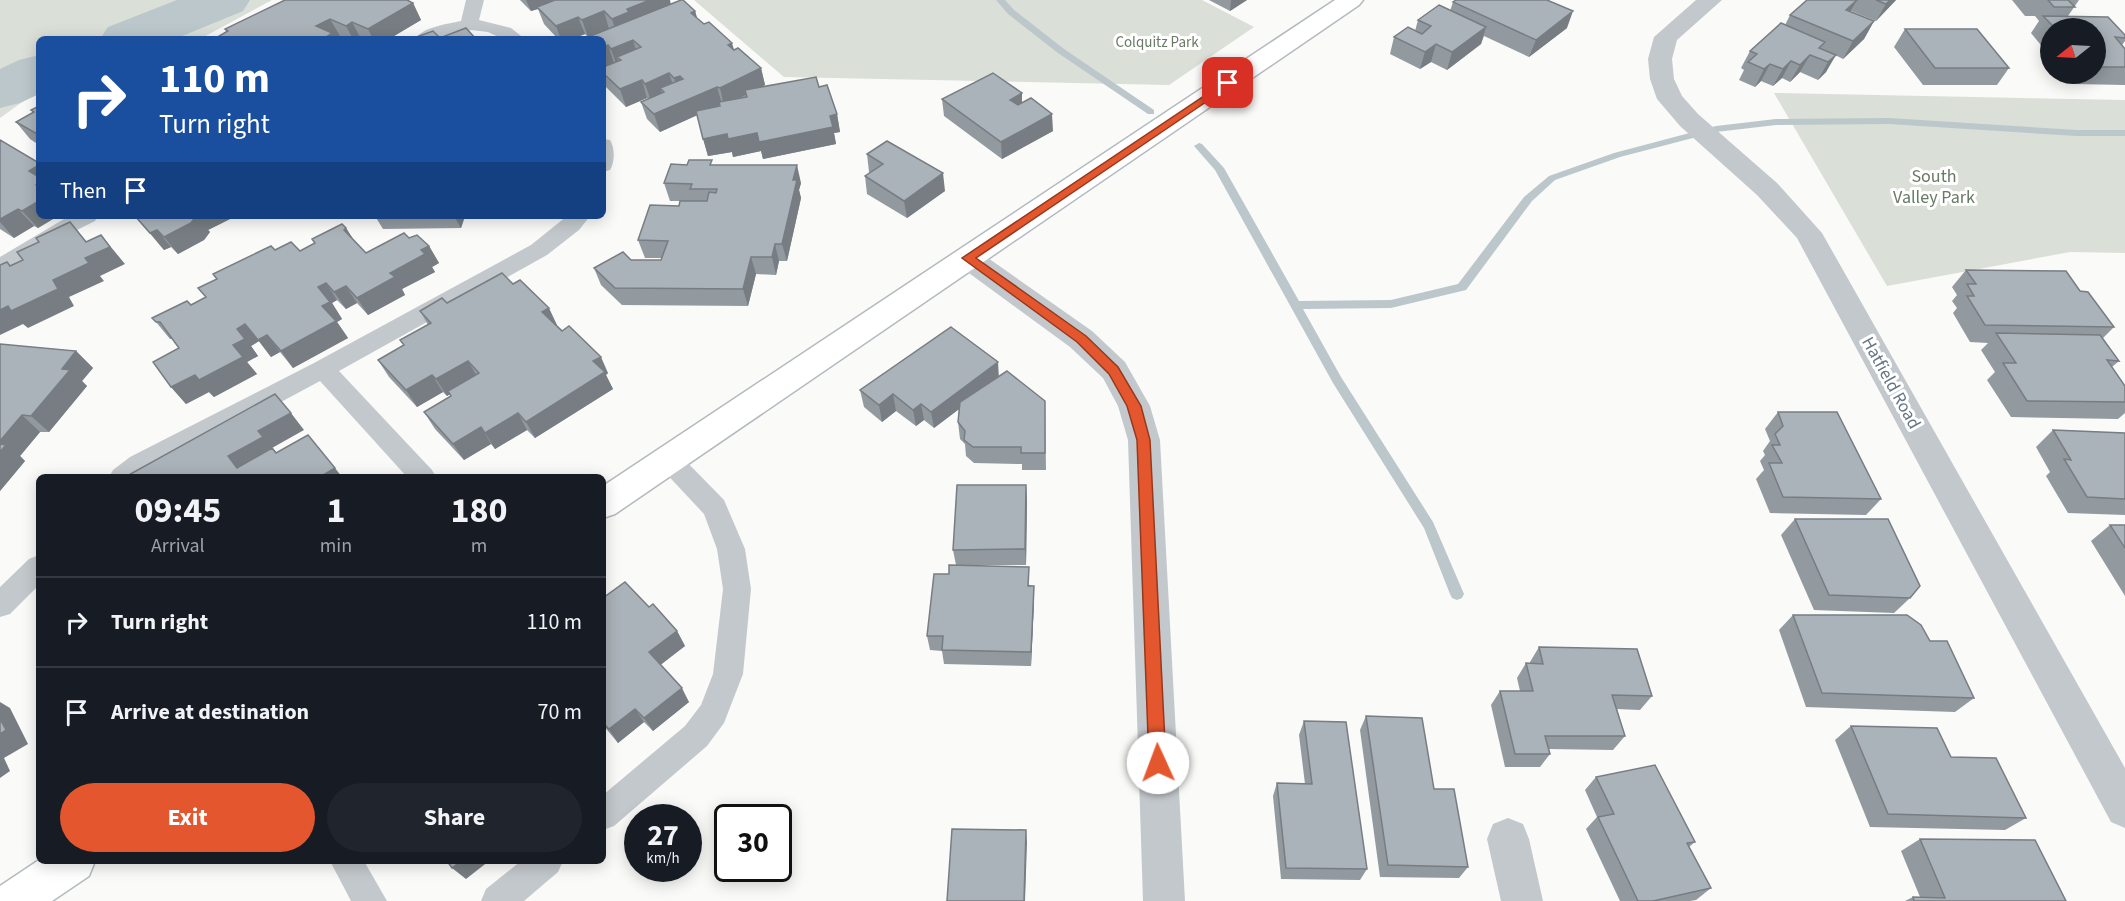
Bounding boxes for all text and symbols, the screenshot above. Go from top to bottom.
north arrow [2040,18,2106,84]
map controls [2040,18,2106,84]
park label: Colquitz Park [1115,32,1199,53]
text: 110 m [159,49,270,109]
pin [1202,57,1253,108]
icon: right [60,60,138,138]
icon: arrive [1211,66,1244,99]
text: Turn right [159,105,270,144]
park label: South Valley Park [1893,164,1975,210]
icon: arrive [119,174,152,207]
text: Then [60,175,107,207]
street label: Hatfield Road [1855,332,1927,434]
text: 09:45 [134,485,221,536]
text: 1 [326,485,345,536]
text: 180 [451,485,508,536]
text: Arrival [151,532,205,560]
text: min [320,532,352,560]
text: m [471,532,487,560]
icon: right [60,606,93,639]
text: Turn right [111,606,208,638]
text: 110 m [527,606,582,638]
icon: arrive [60,696,93,729]
text: Arrive at destination [111,696,309,728]
text: 70 m [537,696,582,728]
position arrow [1126,731,1190,795]
button: Exit [60,783,315,852]
button: Share [327,783,582,852]
speed limit sign: 30 [714,804,792,882]
text: 27 [647,814,679,857]
text: km/h [646,848,680,869]

